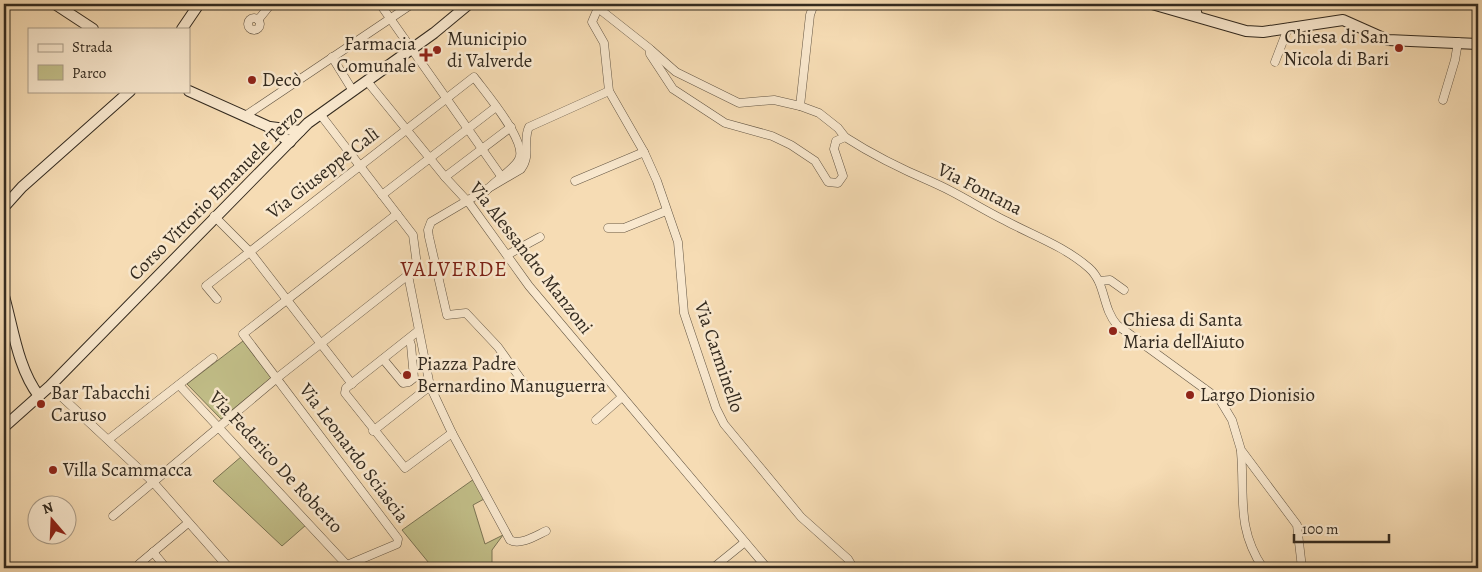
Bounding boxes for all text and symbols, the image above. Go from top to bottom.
place label: Chiesa di San Nicola di Bari [1284,24,1389,72]
place label: Municipio di Valverde [447,26,532,74]
legend [28,28,190,92]
place label: Farmacia Comunale [337,31,416,79]
text: Strada [72,37,113,57]
marker: Chiesa di San Nicola di Bari [1393,42,1405,54]
marker: Municipio di Valverde [431,44,443,56]
marker: Farmacia Comunale [420,49,432,61]
text: Parco [72,63,106,83]
place label: Decò [262,67,301,93]
marker: Decò [246,74,258,86]
street label: Corso Vittorio Emanuele Terzo [123,100,309,286]
street label: Via Giuseppe Calì [261,121,385,226]
street label: Via Fontana [932,156,1027,222]
street label: Via Alessandro Manzoni [463,176,599,340]
district label: VALVERDE [399,255,508,283]
street label: Via Carminello [688,297,750,416]
place label: Chiesa di Santa Maria dell'Aiuto [1123,307,1245,355]
marker: Chiesa di Santa Maria dell'Aiuto [1107,325,1119,337]
place label: Piazza Padre Bernardino Manuguerra [417,351,607,399]
marker: Piazza Padre Bernardino Manuguerra [401,369,413,381]
street label: Via Leonardo Sciascia [292,377,415,528]
place label: Bar Tabacchi Caruso [51,380,150,428]
place label: Largo Dionisio [1200,382,1315,408]
street label: Via Federico De Roberto [202,384,349,539]
marker: Largo Dionisio [1184,389,1196,401]
marker: Bar Tabacchi Caruso [35,398,47,410]
place label: Villa Scammacca [62,457,193,483]
marker: Villa Scammacca [47,464,59,476]
north arrow [28,494,78,544]
text: N [40,498,56,519]
scale bar [1294,512,1390,544]
text: 100 m [1302,519,1339,539]

